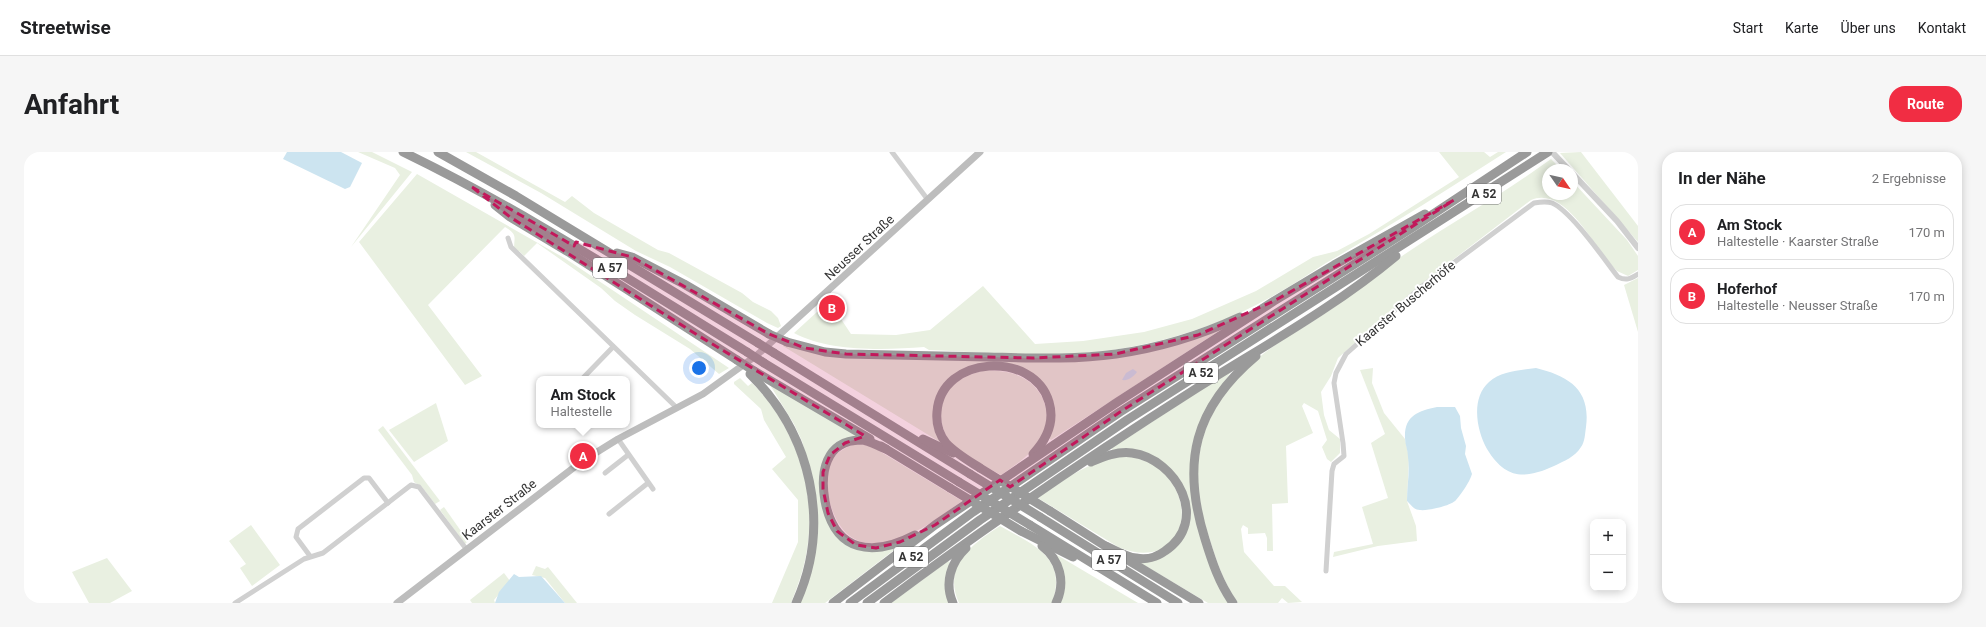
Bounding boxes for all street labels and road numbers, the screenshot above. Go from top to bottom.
road number: A 52 [1467,184,1501,204]
street label: Neusser Straße [822,211,897,283]
street label: Kaarster Buscherhöfe [1353,257,1458,349]
road number: A 57 [593,258,627,278]
road number: A 52 [1184,363,1218,383]
street label: Kaarster Straße [459,476,539,543]
road number: A 52 [894,547,928,567]
road number: A 57 [1092,550,1126,570]

